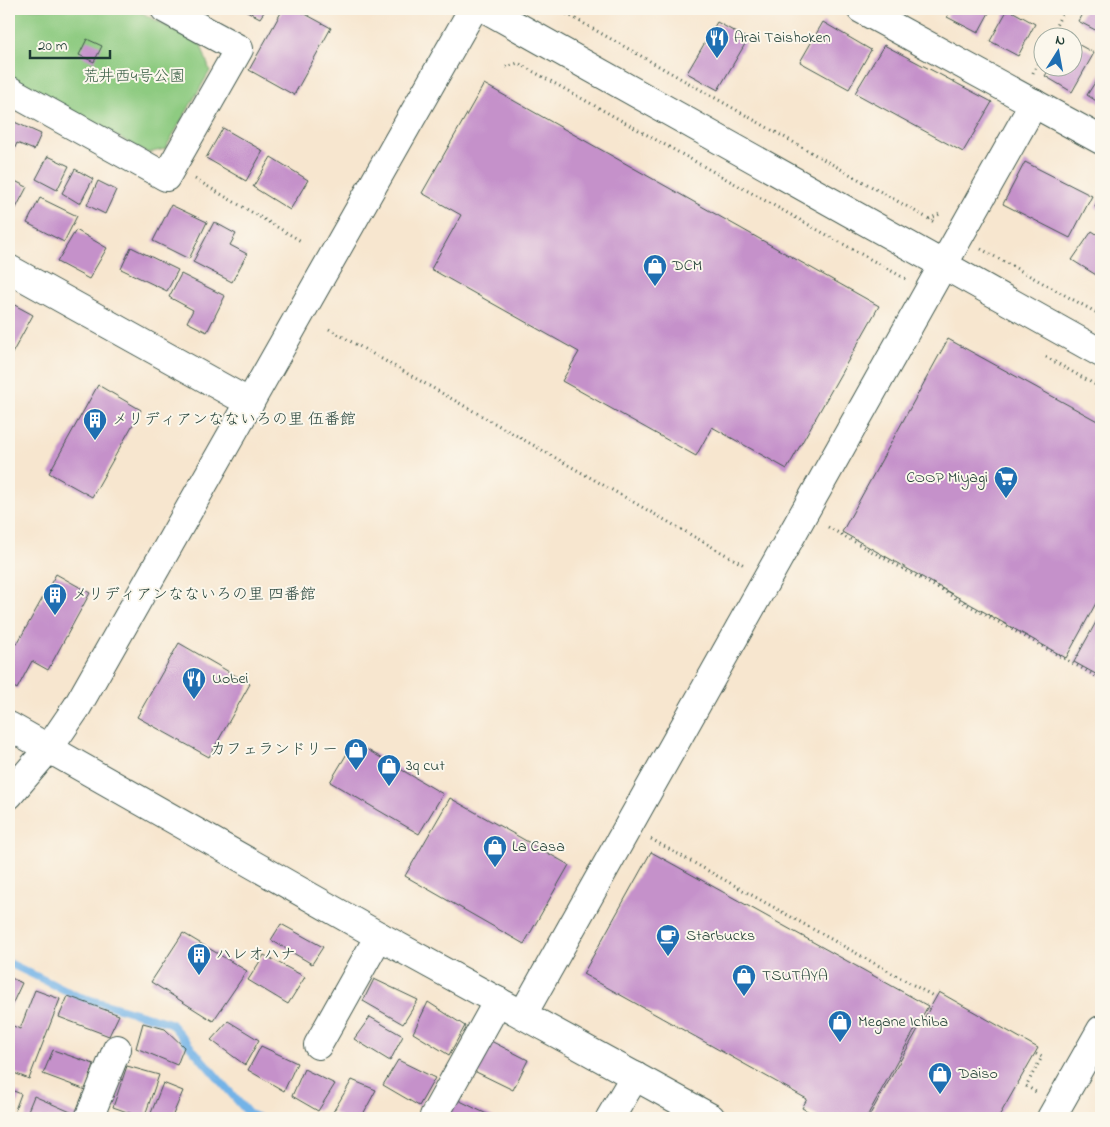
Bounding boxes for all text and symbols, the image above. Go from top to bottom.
restaurant icon: Arai Taishoken [704,25,730,59]
place label: Arai Taishoken [734,26,831,50]
scale bar [30,28,110,60]
north arrow [1032,28,1082,78]
text: N [1054,30,1067,52]
text: 20 m [38,35,68,57]
park label: 荒井西4号公園 [83,65,185,89]
shop icon: DCM [642,253,668,287]
place label: DCM [671,254,702,278]
building icon: メリディアンなないろの里 伍番館 [82,407,108,441]
place label: メリディアンなないろの里 伍番館 [112,408,356,432]
supermarket icon: COOP Miyagi [993,465,1019,499]
place label: COOP Miyagi [906,466,988,490]
building icon: メリディアンなないろの里 四番館 [42,582,68,616]
place label: メリディアンなないろの里 四番館 [72,583,316,607]
restaurant icon: Uobei [181,666,207,700]
place label: Uobei [212,667,249,691]
shop icon: カフェランドリー [343,737,369,771]
place label: カフェランドリー [210,738,338,762]
shop icon: 3q cut [376,753,402,787]
place label: 3q cut [406,754,445,778]
shop icon: La Casa [482,834,508,868]
place label: La Casa [512,835,565,859]
cafe icon: Starbucks [655,923,681,957]
place label: Starbucks [686,924,755,948]
building icon: ハレオハナ [186,942,212,976]
place label: ハレオハナ [216,943,296,967]
shop icon: TSUTAYA [731,963,757,997]
place label: TSUTAYA [762,964,828,988]
shop icon: Megane Ichiba [827,1009,853,1043]
place label: Megane Ichiba [858,1010,948,1034]
shop icon: Daiso [927,1061,953,1095]
place label: Daiso [957,1062,998,1086]

